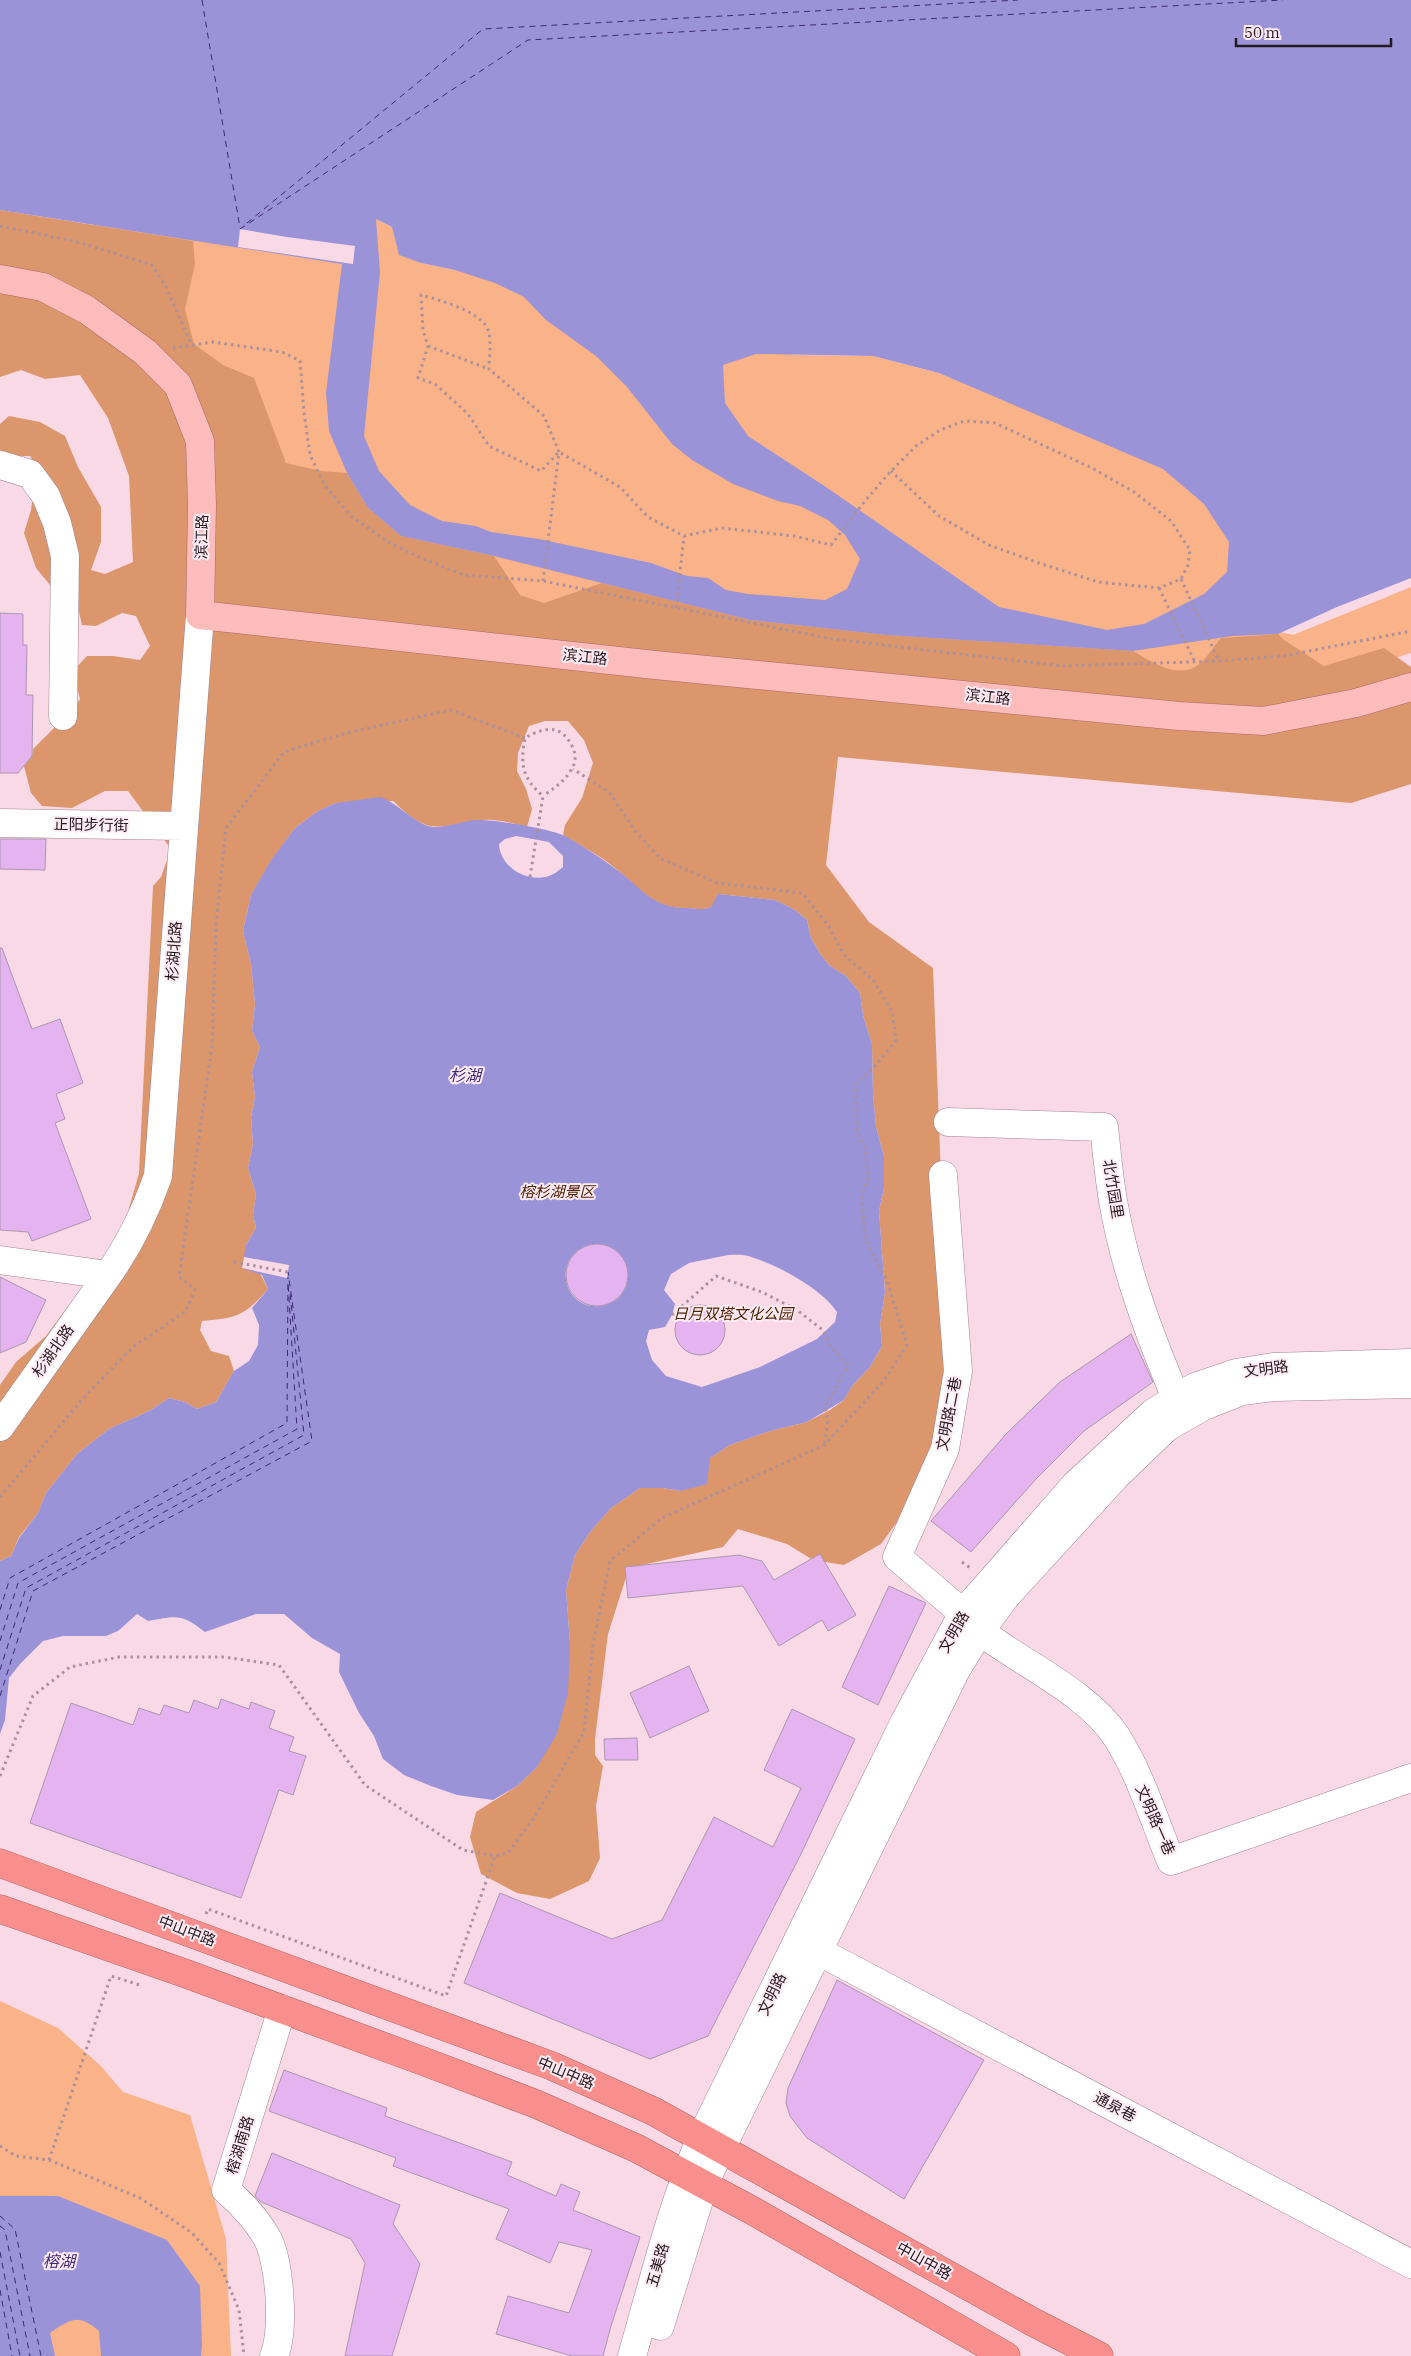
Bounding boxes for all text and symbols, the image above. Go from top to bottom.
scale bar [1236,15,1391,47]
text: 50 m [1244,23,1280,42]
street label: 滨江路 [192,514,211,560]
street label: 滨江路 [562,645,608,668]
street label: 滨江路 [965,685,1011,708]
street label: 正阳步行街 [53,814,129,835]
street label: 杉湖北路 [162,920,185,982]
water label: 杉湖 [449,1065,484,1085]
street label: 北竹园里 [1099,1158,1128,1220]
park label: 榕杉湖景区 [519,1182,596,1201]
park label: 日月双塔文化公园 [673,1304,795,1323]
street label: 杉湖北路 [28,1321,78,1381]
street label: 文明路 [1242,1356,1289,1381]
street label: 文明路二巷 [932,1375,965,1453]
street label: 文明路 [934,1608,973,1656]
street label: 文明路一巷 [1132,1782,1179,1858]
street label: 中山中路 [156,1911,219,1950]
street label: 文明路 [753,1969,790,2018]
street label: 中山中路 [535,2052,598,2093]
street label: 通泉巷 [1091,2088,1140,2126]
street label: 榕湖南路 [222,2113,257,2176]
street label: 中山中路 [893,2238,955,2283]
street label: 五美路 [642,2241,673,2289]
water label: 榕湖 [43,2251,78,2271]

